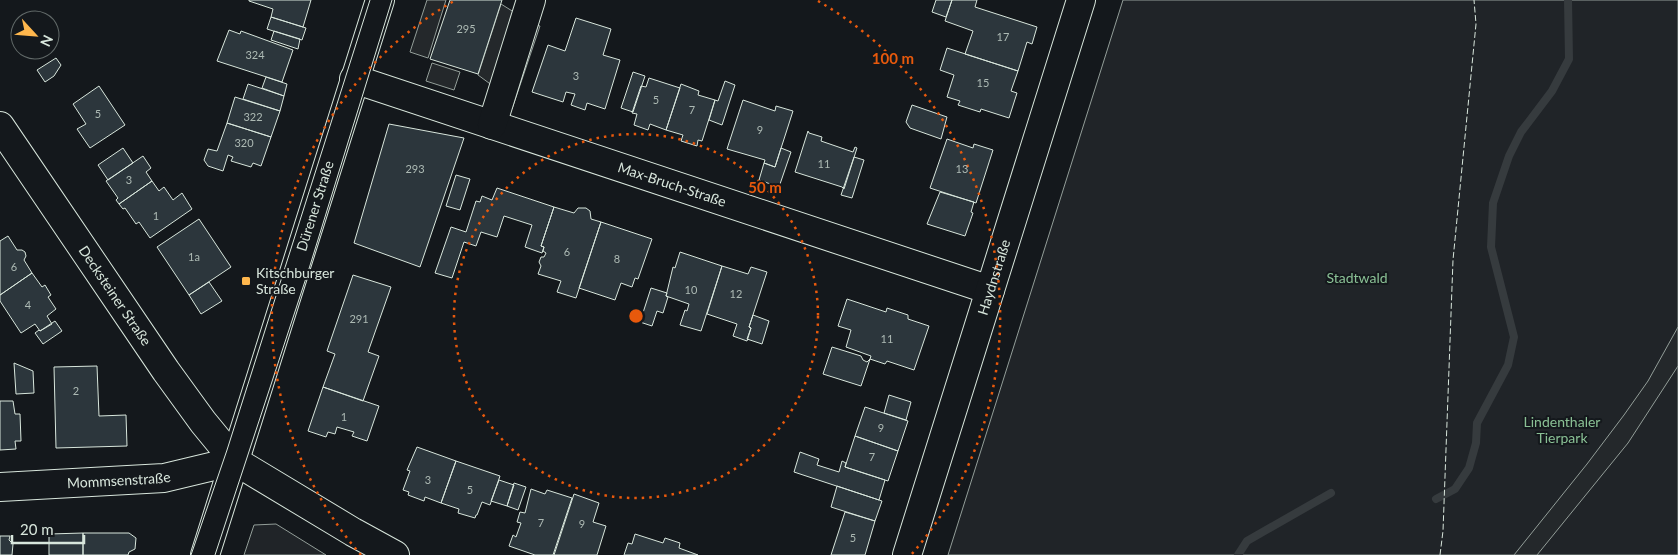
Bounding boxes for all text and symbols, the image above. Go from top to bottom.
north arrow [10,10,60,60]
house number: 295 [456,22,476,35]
house number: 17 [997,30,1009,43]
text: N [37,32,57,49]
house number: 324 [245,48,265,61]
text: 100 m [872,49,914,67]
house number: 3 [573,69,579,82]
house number: 15 [977,76,989,89]
house number: 5 [653,93,659,106]
house number: 7 [689,103,695,116]
house number: 5 [95,107,101,120]
house number: 322 [243,110,263,123]
house number: 9 [757,123,763,136]
house number: 320 [234,136,254,149]
house number: 11 [818,157,830,170]
street label: Dürener Straße [292,158,337,253]
street label: Max-Bruch-Straße [616,158,728,210]
house number: 293 [405,162,425,175]
house number: 13 [956,162,968,175]
house number: 3 [126,173,132,186]
text: 50 m [748,178,782,196]
house number: 1 [153,209,159,222]
street label: Haydnstraße [974,237,1013,317]
street label: Decksteiner Straße [76,242,155,349]
house number: 6 [564,245,570,258]
house number: 1a [188,250,200,263]
house number: 8 [614,252,620,265]
house number: 6 [11,260,17,273]
place label: Kitschburger Straße [256,264,334,297]
park label: Stadtwald [1326,269,1388,286]
marker: Kitschburger Straße [240,275,252,287]
house number: 10 [685,283,698,296]
house number: 12 [730,287,742,300]
house number: 4 [25,298,32,311]
centre of rings [627,307,645,325]
house number: 291 [349,312,369,325]
house number: 11 [881,332,893,345]
house number: 2 [73,384,79,397]
house number: 1 [341,410,347,423]
park label: Lindenthaler Tierpark [1524,413,1600,446]
house number: 9 [878,421,884,434]
house number: 7 [869,450,875,463]
street label: Mommsenstraße [67,468,172,491]
house number: 3 [425,473,431,486]
house number: 5 [467,483,473,496]
scale bar [12,512,85,544]
house number: 7 [538,516,544,529]
house number: 9 [579,517,585,530]
text: 20 m [20,520,54,538]
house number: 5 [850,531,856,544]

